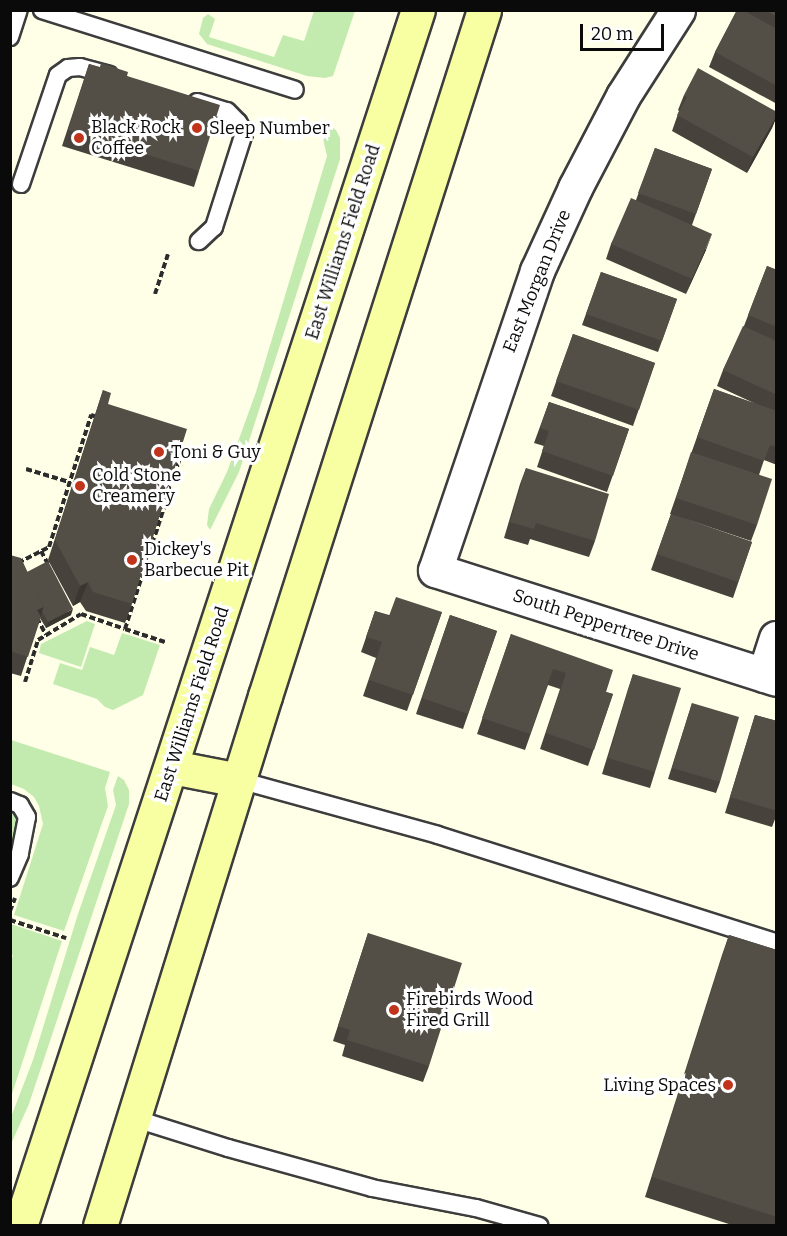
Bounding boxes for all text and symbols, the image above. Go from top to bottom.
scale bar [583,12,667,50]
text: 20 m [591,23,633,45]
place label: Black Rock Coffee [91,117,181,160]
place label: Sleep Number [209,117,330,139]
marker: Sleep Number [190,121,204,135]
marker: Black Rock Coffee [72,131,86,145]
street label: East Williams Field Road [301,142,385,342]
street label: East Morgan Drive [498,206,576,356]
place label: Toni & Guy [171,441,261,463]
marker: Toni & Guy [152,445,166,459]
place label: Cold Stone Creamery [92,465,181,508]
marker: Cold Stone Creamery [73,479,87,493]
place label: Dickey's Barbecue Pit [144,539,249,582]
marker: Dickey's Barbecue Pit [125,553,139,567]
street label: South Peppertree Drive [510,585,702,665]
street label: East Williams Field Road [150,604,234,804]
place label: Firebirds Wood Fired Grill [406,989,533,1032]
marker: Firebirds Wood Fired Grill [387,1003,401,1017]
place label: Living Spaces [603,1074,716,1096]
marker: Living Spaces [721,1078,735,1092]

